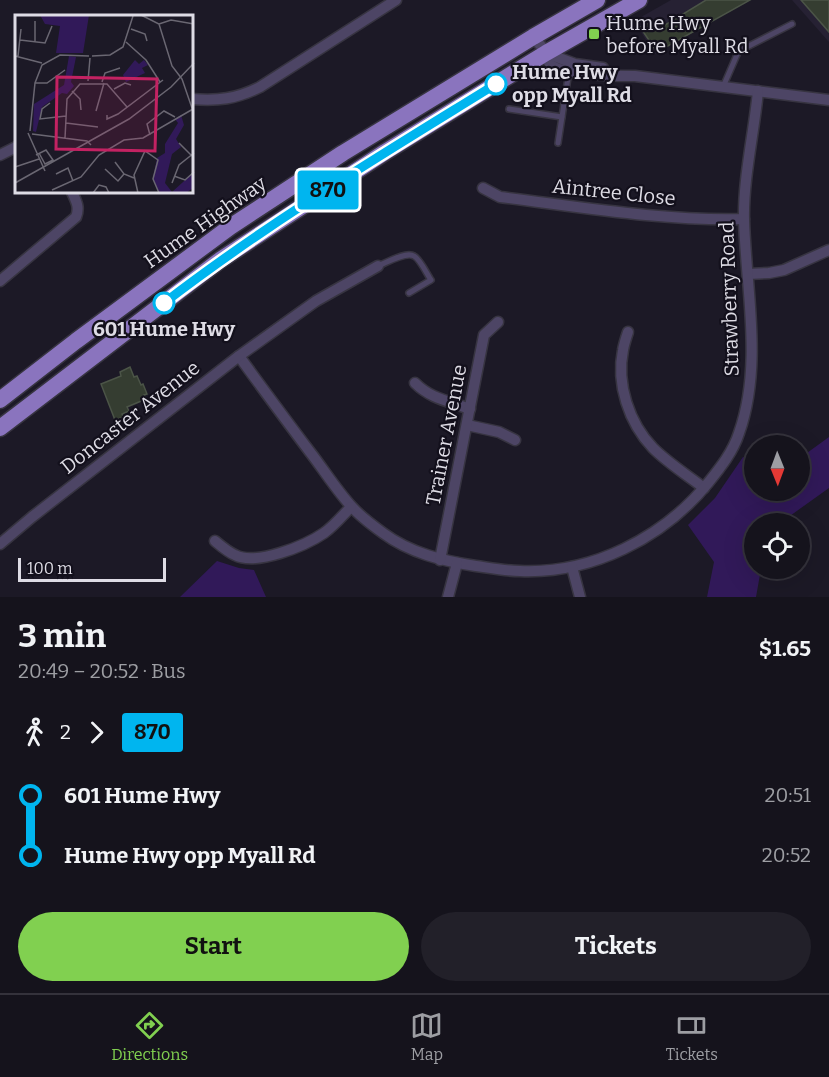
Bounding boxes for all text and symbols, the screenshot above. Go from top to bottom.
place label: Hume Hwy before Myall Rd [606,11,749,58]
inset map [15,15,194,194]
marker: Hume Hwy before Myall Rd [587,27,601,41]
place label: Hume Hwy opp Myall Rd [512,60,631,107]
marker: Hume Hwy opp Myall Rd [485,73,507,95]
line badge: 870 [294,170,362,210]
street label: Hume Highway [139,171,271,273]
street label: Aintree Close [551,174,677,210]
text: 870 [310,177,346,203]
street label: Strawberry Road [714,221,744,377]
marker: 601 Hume Hwy [153,292,175,314]
place label: 601 Hume Hwy [93,317,236,341]
street label: Doncaster Avenue [56,355,204,479]
street label: Trainer Avenue [421,362,471,508]
north arrow [744,435,810,501]
map controls [744,435,810,579]
button: locate [744,513,810,579]
scale bar [18,555,166,582]
text: 100 m [27,559,72,578]
text: 3 min [18,616,106,656]
text: $1.65 [759,635,811,662]
text: 20:49 – 20:52 · Bus [18,659,186,683]
icon: walk [18,716,51,749]
icon: forward [80,716,113,749]
text: 870 [134,719,171,745]
text: 2 [60,720,71,744]
text: 601 Hume Hwy [64,782,220,809]
text: 20:51 [765,783,811,807]
text: Hume Hwy opp Myall Rd [64,842,316,869]
text: 20:52 [762,843,811,867]
button: Start [18,912,409,981]
button: Tickets [421,912,811,981]
tab: Directions [111,1009,188,1064]
tab: Map [410,1009,443,1064]
tab: Tickets [666,1009,718,1064]

